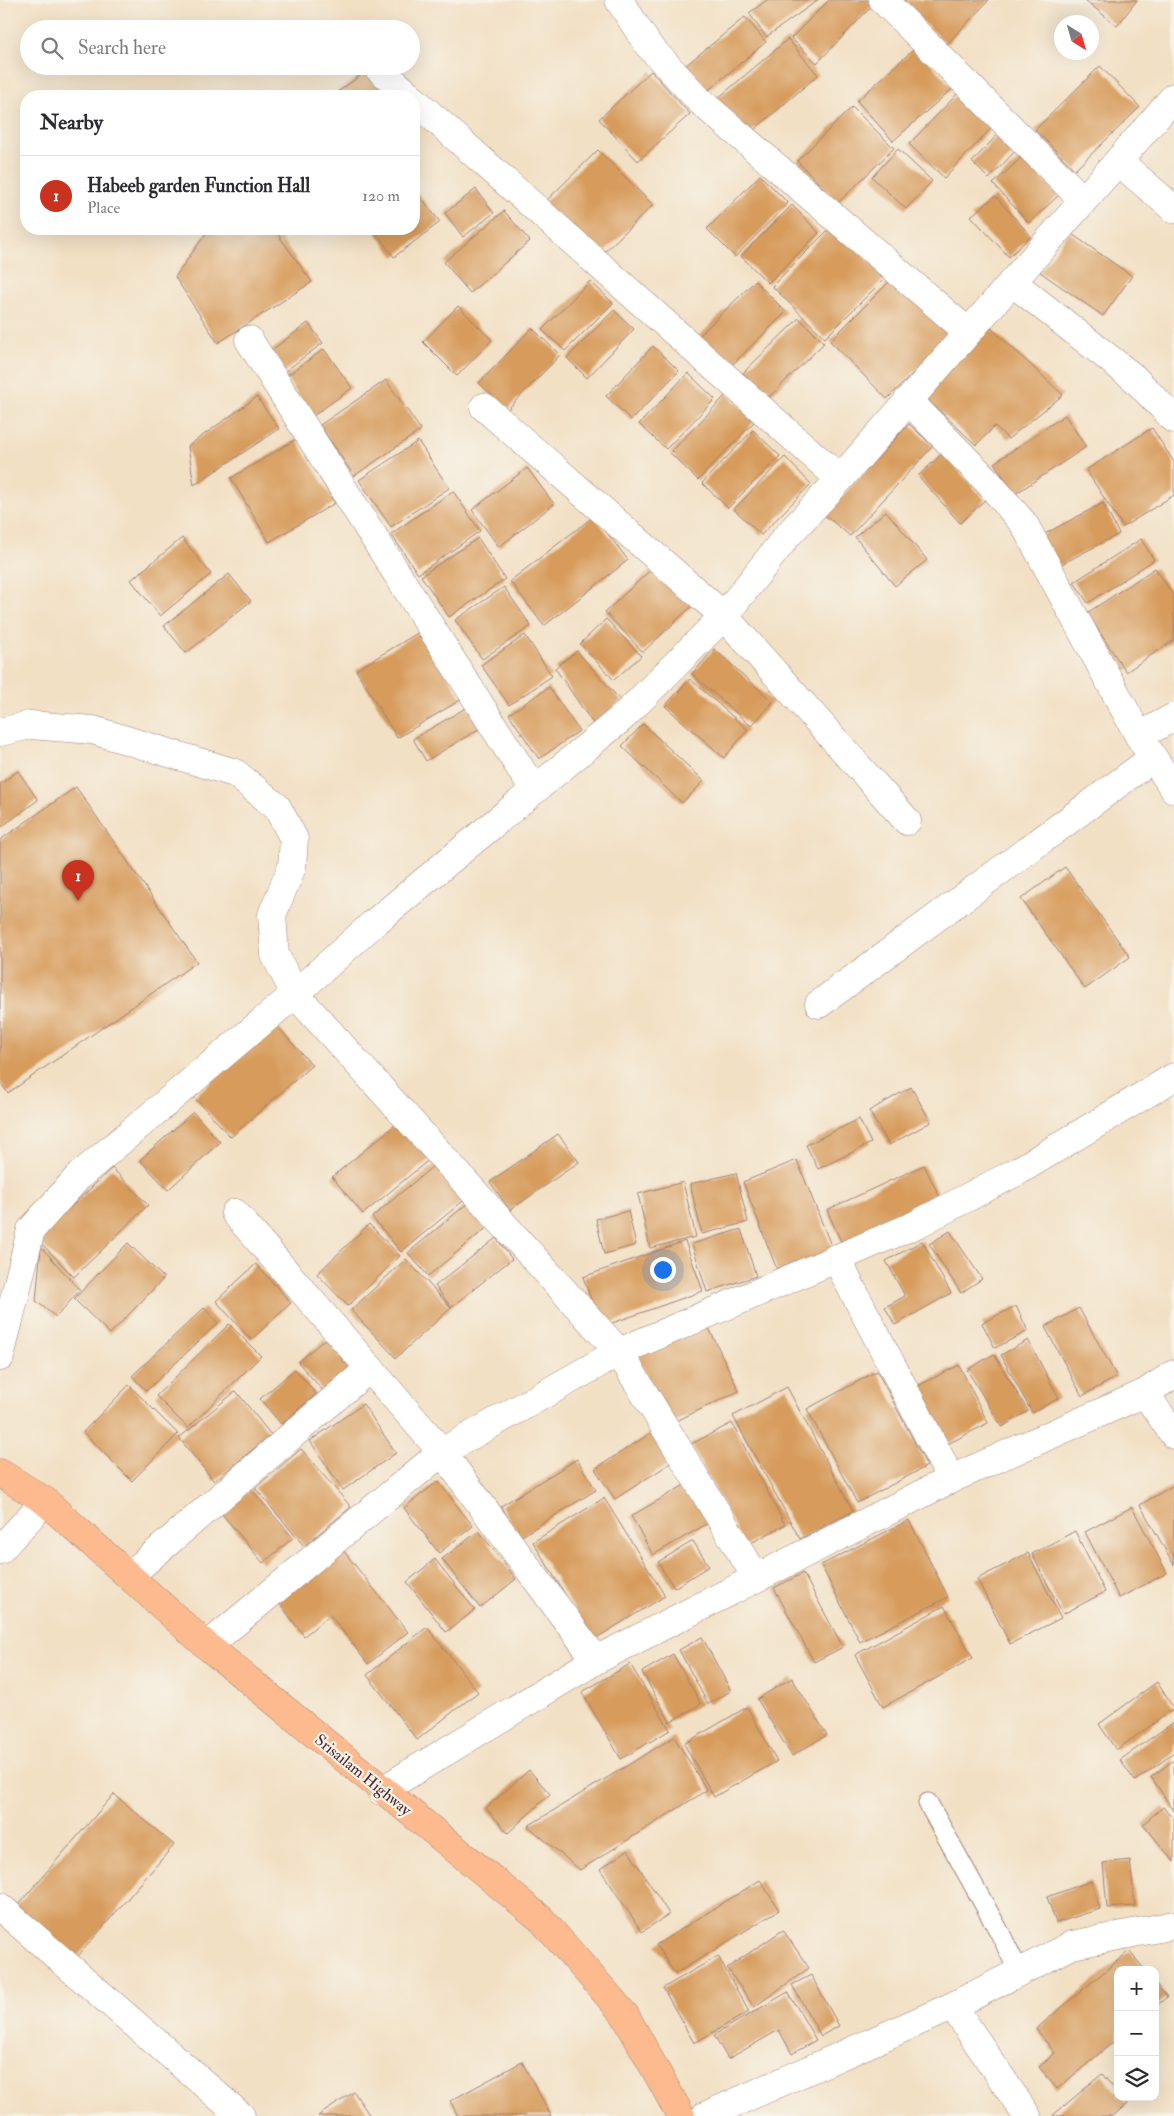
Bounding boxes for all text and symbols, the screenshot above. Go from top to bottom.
north arrow [1054,15,1099,60]
search box [20,20,420,75]
icon: search [38,34,66,62]
text: Search here [78,36,166,60]
text: Nearby [40,109,103,136]
text: Habeeb garden Function Hall [87,174,310,198]
text: 1 [53,186,59,206]
text: 120 m [362,186,400,206]
text: Place [87,198,120,218]
pin: 1 [62,860,94,901]
your location [650,1257,676,1283]
street label: Srisailam Highway [311,1730,416,1821]
map controls [1114,1966,1159,2101]
button: + [1114,1966,1159,2011]
button: − [1114,2011,1159,2056]
button: layers [1114,2056,1159,2101]

